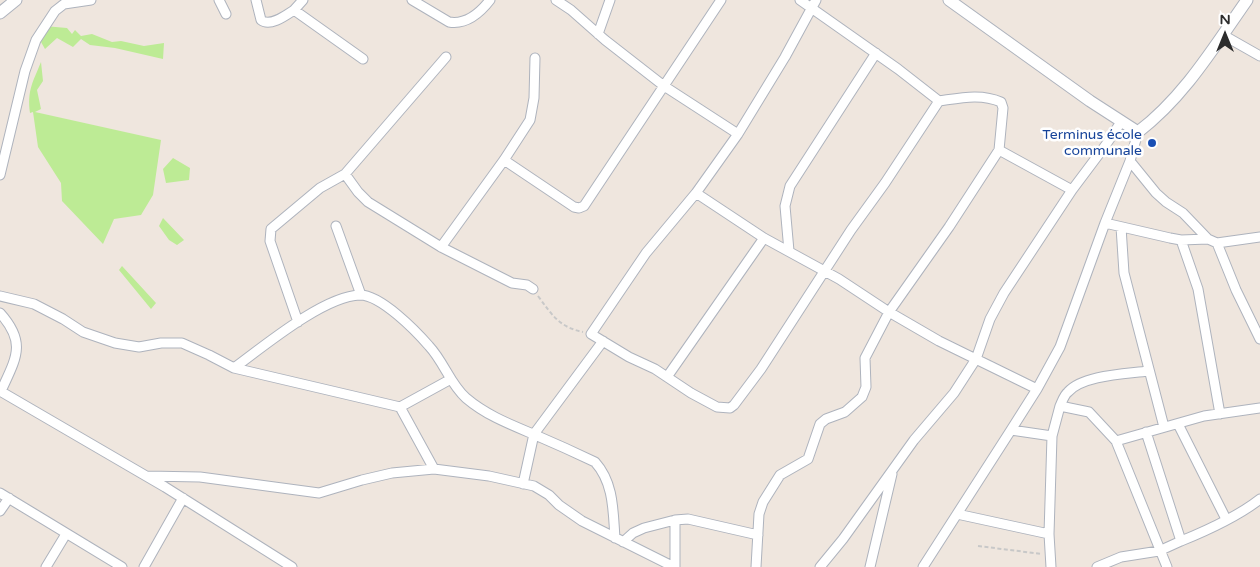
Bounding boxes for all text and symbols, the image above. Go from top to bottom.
north arrow [1200,10,1250,60]
text: N [1219,11,1231,28]
place label: Terminus école communale [1042,127,1142,160]
marker: Terminus école communale [1146,137,1158,149]

